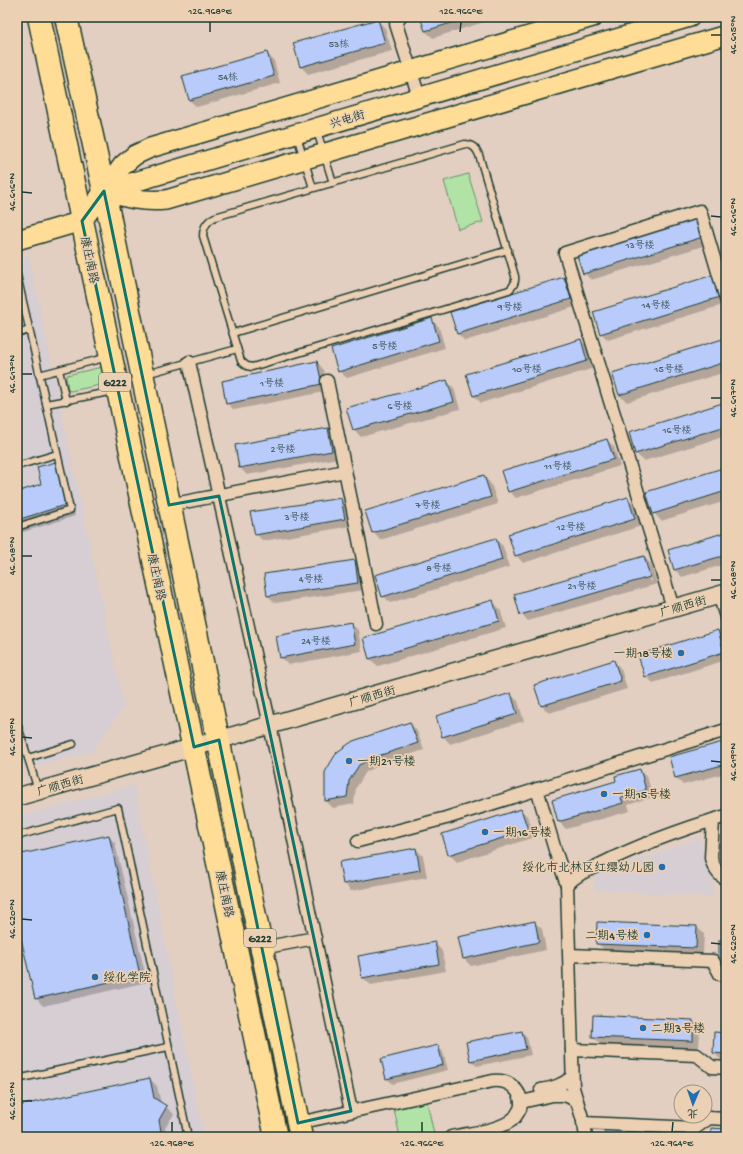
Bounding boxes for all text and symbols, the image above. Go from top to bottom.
text: 126.968°E [187,6,232,18]
text: 126.966°E [438,6,483,18]
text: 46.615°N [728,15,740,54]
house number: 53栋 [329,38,349,51]
house number: 54栋 [218,71,238,84]
street label: 兴电街 [328,108,367,133]
text: 46.616°N [7,172,19,211]
text: 46.616°N [728,197,740,236]
street label: 康庄南路 [76,235,101,285]
house number: 13号楼 [624,239,655,252]
house number: 14号楼 [641,299,670,312]
house number: 9号楼 [496,301,523,314]
house number: 5号楼 [372,340,398,353]
text: 46.617°N [7,354,19,393]
house number: 10号楼 [511,363,542,376]
house number: 15号楼 [653,363,684,376]
road number: G222 [99,373,131,391]
house number: 1号楼 [259,377,284,390]
text: 46.617°N [728,378,740,417]
house number: 6号楼 [387,400,413,413]
house number: 16号楼 [661,424,692,437]
house number: 2号楼 [271,443,295,456]
house number: 11号楼 [543,460,572,473]
house number: 7号楼 [414,499,441,512]
house number: 3号楼 [283,511,310,524]
house number: 12号楼 [556,521,585,534]
text: 46.618°N [7,536,19,575]
street label: 康庄南路 [143,552,168,602]
text: 46.618°N [728,560,740,599]
house number: 8号楼 [426,562,452,575]
house number: 4号楼 [299,573,323,586]
house number: 21号楼 [568,580,596,593]
street label: 广顺西街 [658,594,709,621]
house number: 24号楼 [301,635,331,648]
place label: 一期18号楼 [614,647,673,662]
marker: 一期18号楼 [676,648,686,658]
street label: 广顺西街 [347,684,398,711]
text: 46.619°N [7,717,19,756]
text: 46.619°N [728,742,740,781]
place label: 一期21号楼 [357,755,416,770]
marker: 一期21号楼 [344,756,354,766]
street label: 广顺西街 [35,773,86,800]
place label: 一期15号楼 [612,788,671,803]
marker: 一期15号楼 [599,789,609,799]
place label: 一期16号楼 [493,826,552,841]
marker: 一期16号楼 [480,827,490,837]
place label: 绥化市北林区红缨幼儿园 [522,861,654,876]
marker: 绥化市北林区红缨幼儿园 [657,862,667,872]
street label: 康庄南路 [211,869,236,919]
text: 46.620°N [7,899,19,939]
text: 46.620°N [728,924,740,964]
road number: G222 [244,929,276,947]
place label: 二期4号楼 [585,929,639,944]
marker: 二期4号楼 [642,930,652,940]
place label: 绥化学院 [103,970,151,986]
marker: 绥化学院 [90,972,100,982]
place label: 二期3号楼 [651,1022,705,1037]
marker: 二期3号楼 [638,1023,648,1033]
text: 46.621°N [7,1082,19,1120]
north arrow [673,1084,713,1124]
text: 北 [687,1106,698,1118]
text: 126.968°E [149,1138,194,1150]
text: 126.966°E [399,1138,444,1150]
text: 126.964°E [650,1138,694,1150]

